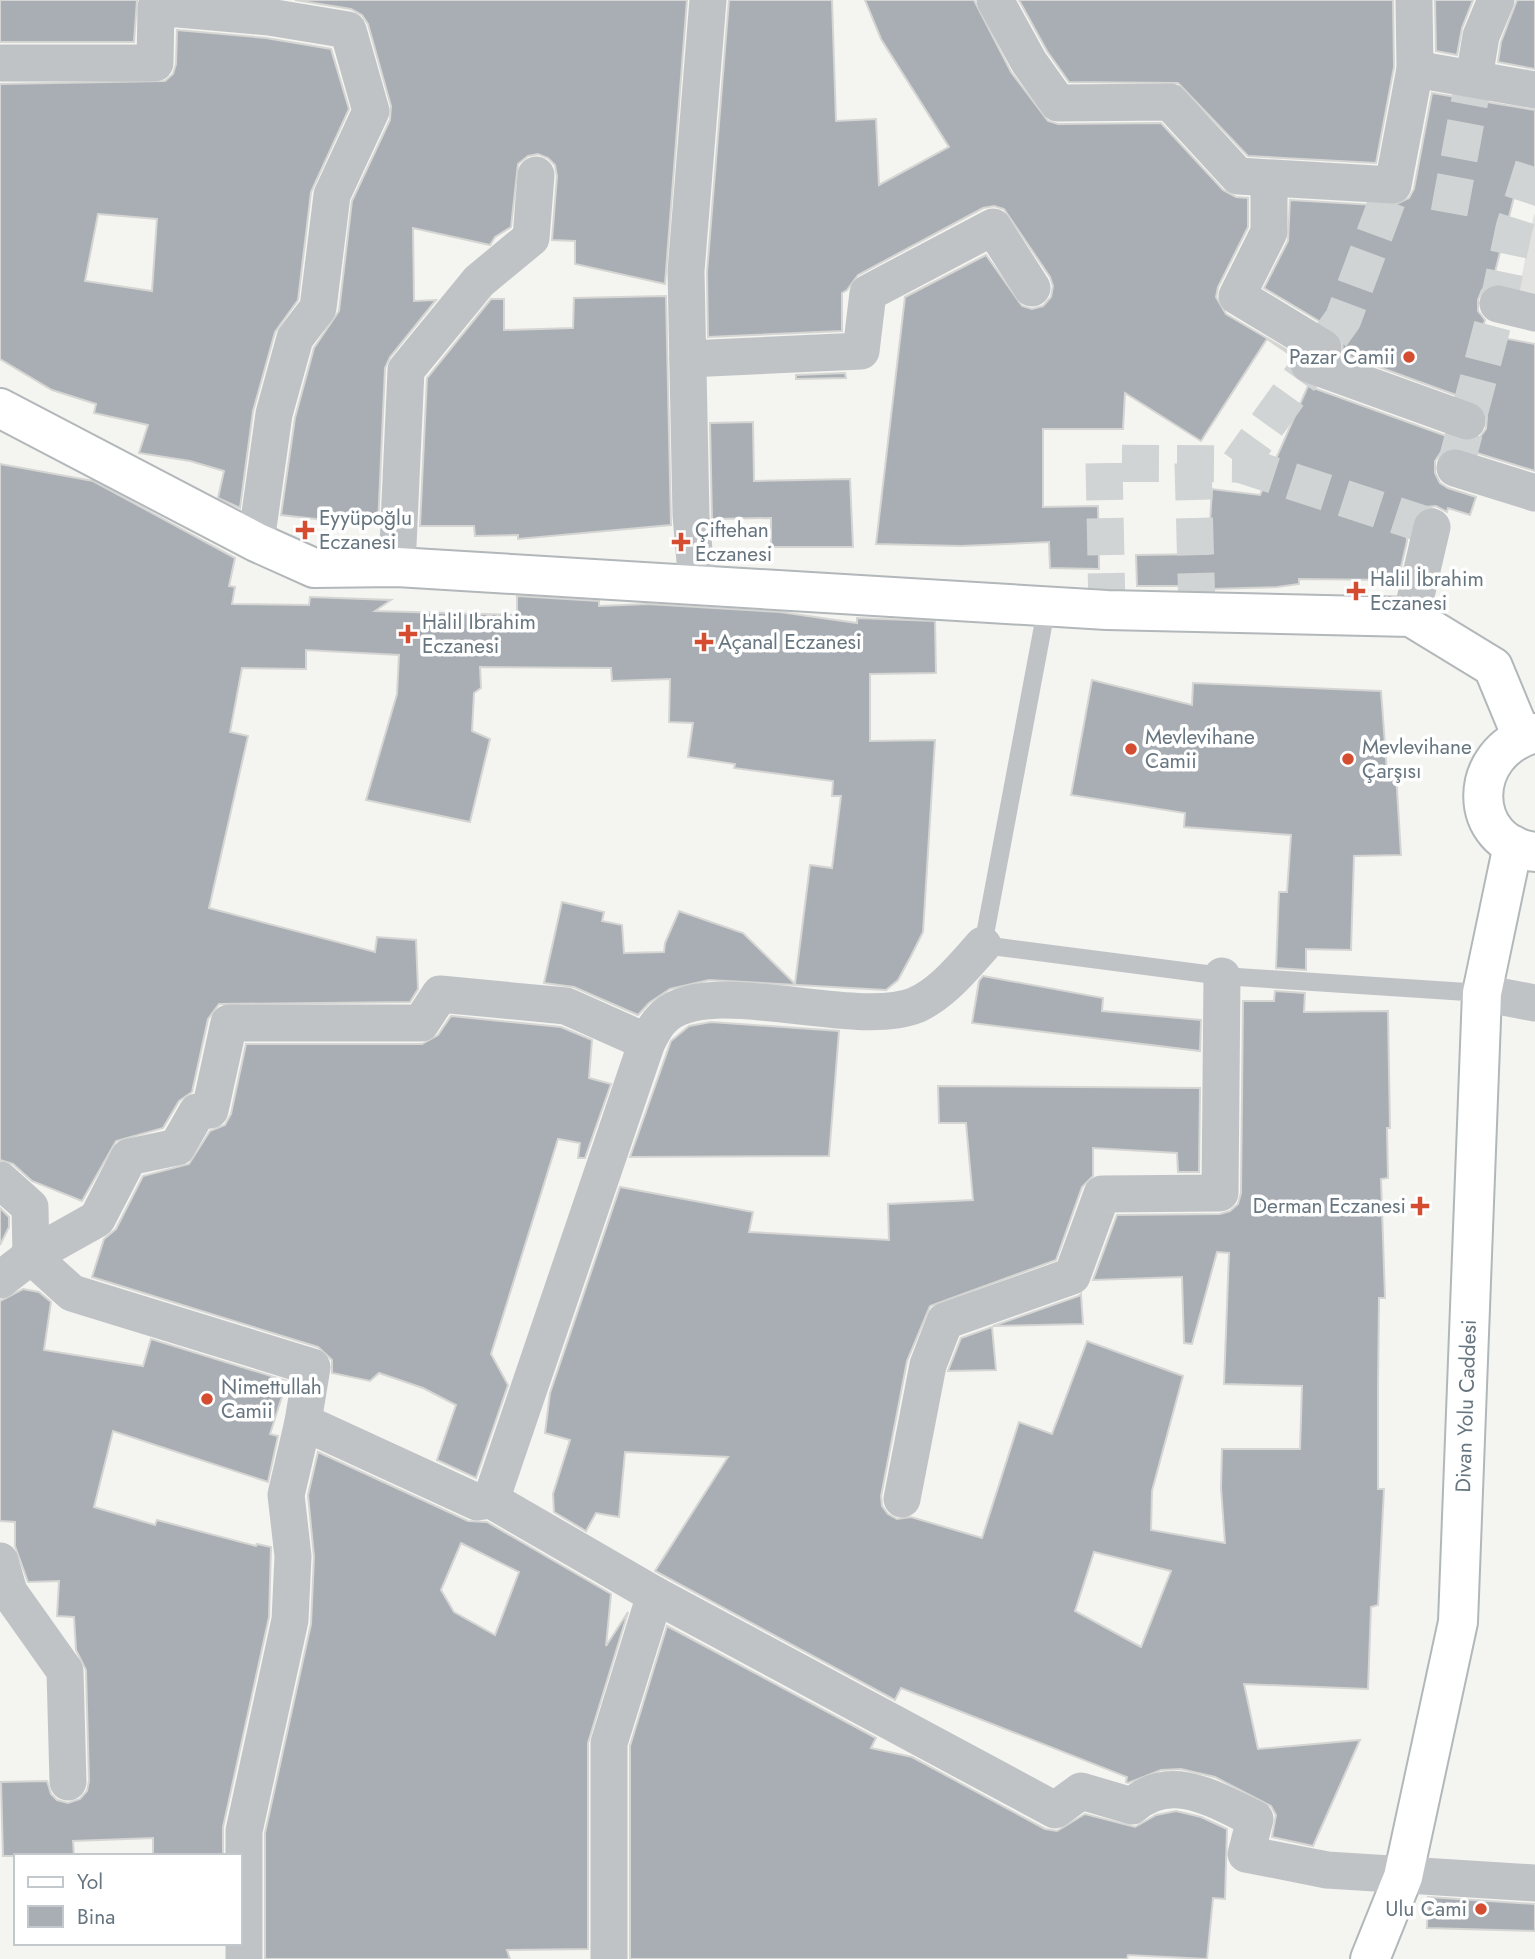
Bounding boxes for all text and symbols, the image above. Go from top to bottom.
place label: Pazar Camii [1289,342,1395,372]
marker: Pazar Camii [1401,349,1417,365]
place label: Eyyüpoğlu Eczanesi [319,503,412,557]
place label: Çiftehan Eczanesi [695,515,772,569]
marker: Eyyüpoğlu Eczanesi [297,522,313,538]
marker: Çiftehan Eczanesi [673,534,689,550]
place label: Halil İbrahim Eczanesi [1370,564,1484,618]
marker: Halil İbrahim Eczanesi [1348,583,1364,599]
place label: Halil Ibrahim Eczanesi [422,607,536,661]
marker: Halil Ibrahim Eczanesi [400,626,416,642]
place label: Açanal Eczanesi [718,627,861,657]
marker: Açanal Eczanesi [696,634,712,650]
place label: Mevlevihane Camii [1145,722,1255,776]
place label: Mevlevihane Çarşısı [1362,732,1472,786]
marker: Mevlevihane Camii [1123,741,1139,757]
marker: Mevlevihane Çarşısı [1340,751,1356,767]
place label: Derman Eczanesi [1253,1191,1406,1221]
marker: Derman Eczanesi [1412,1198,1428,1214]
street label: Divan Yolu Caddesi [1448,1319,1484,1493]
place label: Nimettullah Camii [221,1372,322,1426]
marker: Nimettullah Camii [199,1391,215,1407]
legend [14,1854,242,1945]
text: Yol [77,1867,103,1897]
place label: Ulu Cami [1385,1894,1467,1924]
marker: Ulu Cami [1473,1901,1489,1917]
text: Bina [77,1902,115,1932]

